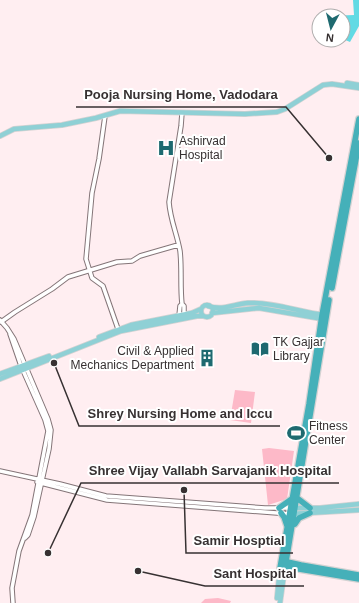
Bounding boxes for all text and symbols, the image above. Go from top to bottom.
north arrow [311,8,351,48]
text: N [325,31,334,44]
callout: Pooja Nursing Home, Vadodara [76,82,286,107]
text: Pooja Nursing Home, Vadodara [84,87,279,102]
place label: Ashirvad Hospital [179,134,226,162]
hospital icon: Ashirvad Hospital [156,138,176,158]
place label: TK Gajjar Library [273,335,324,363]
library icon: TK Gajjar Library [250,339,270,359]
place label: Civil & Applied Mechanics Department [71,344,195,372]
building icon: Civil & Applied Mechanics Department [197,348,217,368]
callout: Shrey Nursing Home and Iccu [79,401,280,426]
text: Shrey Nursing Home and Iccu [88,406,273,421]
place label: Fitness Center [309,419,348,447]
sports icon: Fitness Center [286,423,306,443]
callout: Shree Vijay Vallabh Sarvajanik Hospital [81,458,339,483]
text: Shree Vijay Vallabh Sarvajanik Hospital [89,463,331,478]
callout: Samir Hosptial [186,528,293,553]
text: Samir Hosptial [193,533,285,548]
callout: Sant Hospital [205,561,304,586]
text: Sant Hospital [213,566,297,581]

